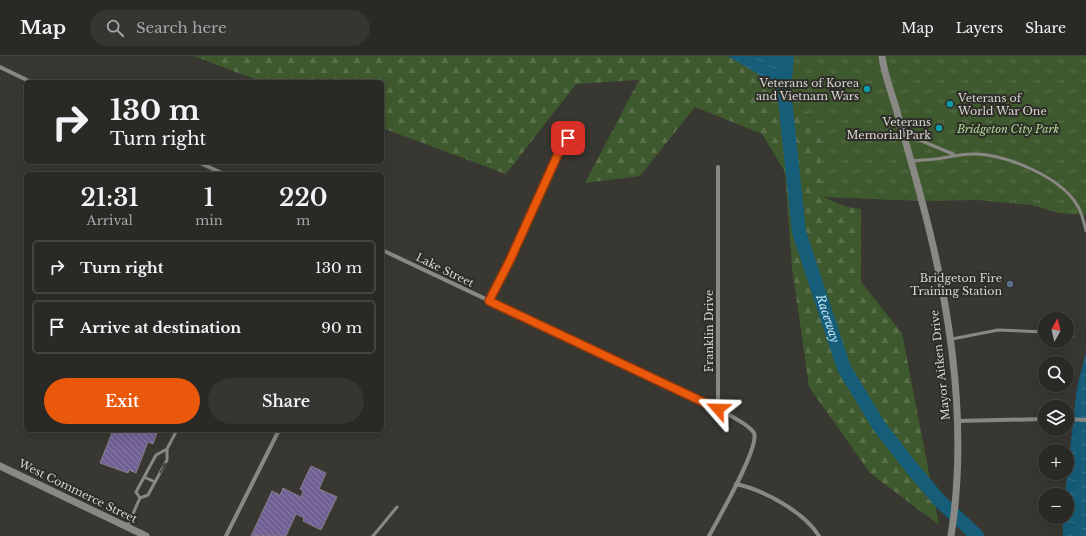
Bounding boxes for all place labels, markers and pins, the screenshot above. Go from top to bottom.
place label: Veterans of Korea and Vietnam Wars [756,76,860,103]
marker: Veterans of Korea and Vietnam Wars [862,84,872,94]
place label: Veterans of World War One [957,91,1047,118]
marker: Veterans of World War One [945,99,955,109]
place label: Veterans Memorial Park [847,115,931,142]
pin [551,121,585,155]
marker: Veterans Memorial Park [934,123,944,133]
place label: Bridgeton Fire Training Station [910,271,1002,298]
marker: Bridgeton Fire Training Station [1005,279,1015,289]

